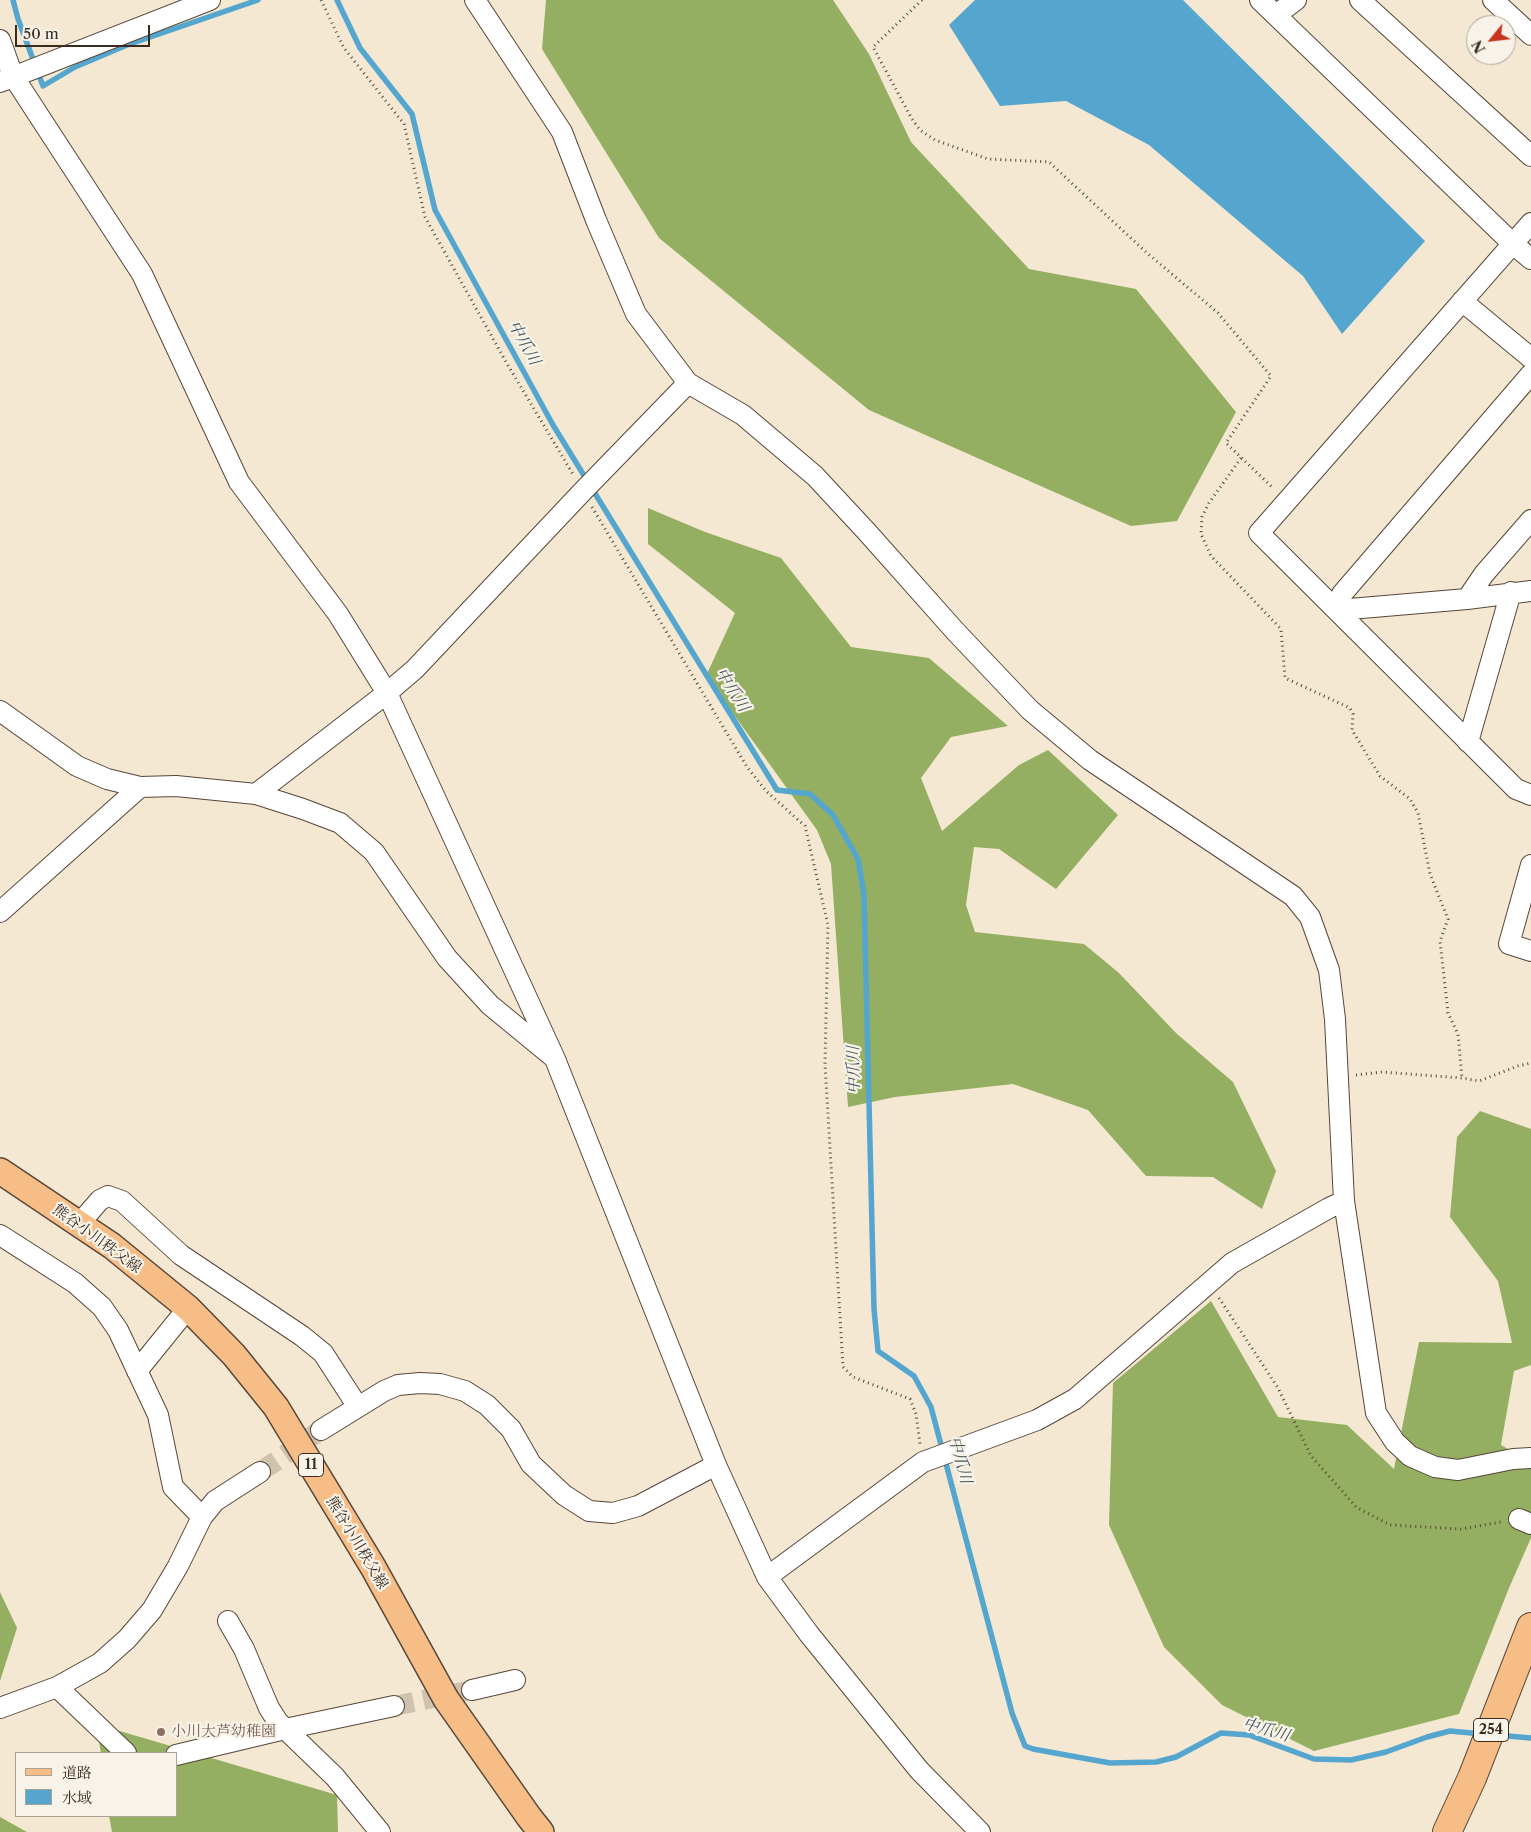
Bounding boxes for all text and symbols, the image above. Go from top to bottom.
scale bar [18,15,152,47]
north arrow [1466,15,1516,65]
text: 50 m [23,24,59,43]
text: N [1468,37,1490,56]
water label: 中爪川 [504,317,544,369]
water label: 中爪川 [711,665,753,715]
water label: 中爪川 [844,1046,864,1094]
street label: 熊谷小川秩父線 [49,1201,145,1277]
water label: 中爪川 [945,1434,975,1486]
road number: 11 [298,1454,324,1476]
street label: 熊谷小川秩父線 [322,1493,392,1593]
water label: 中爪川 [1240,1714,1292,1746]
road number: 254 [1474,1718,1508,1742]
place label: 小川大芦幼稚園 [171,1723,276,1741]
marker: 小川大芦幼稚園 [155,1726,167,1738]
legend [15,1752,178,1817]
text: 道路 [62,1763,92,1782]
text: 水域 [62,1788,92,1807]

